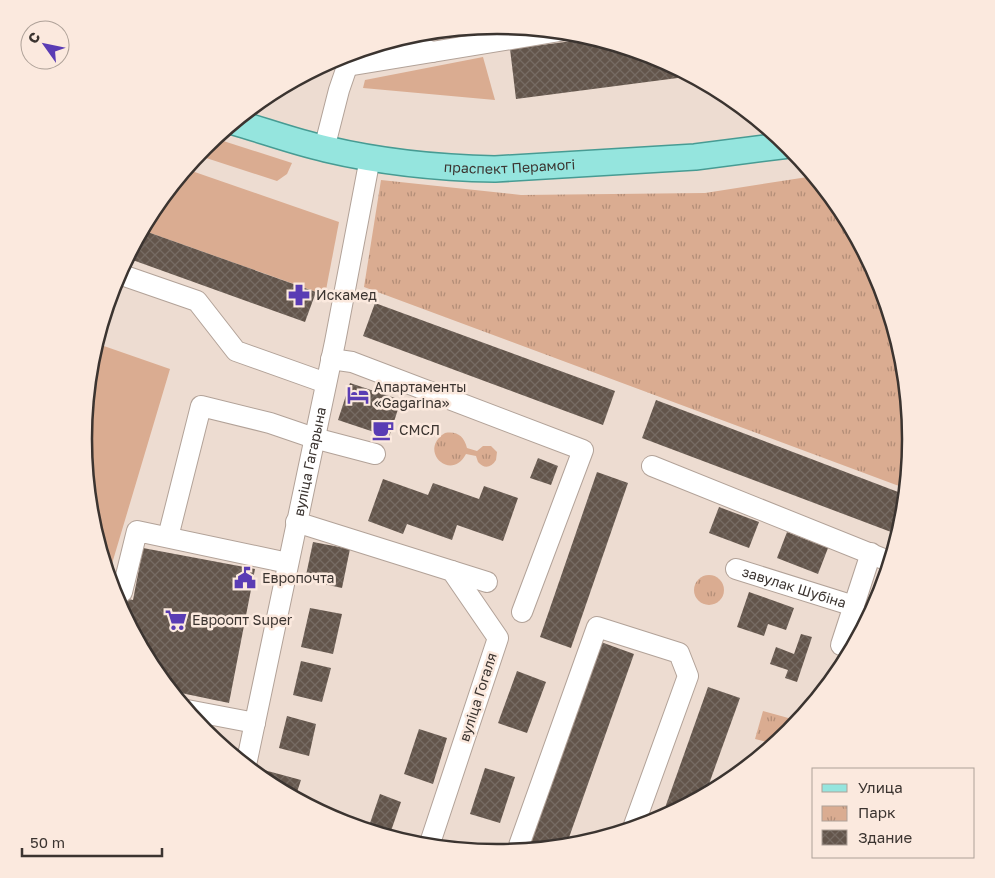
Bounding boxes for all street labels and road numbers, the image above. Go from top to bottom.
street label: праспект Перамогі [443,155,576,177]
street label: вуліца Гагарына [290,405,329,518]
street label: завулак Шубіна [740,562,849,611]
street label: вуліца Гогаля [455,650,500,743]

